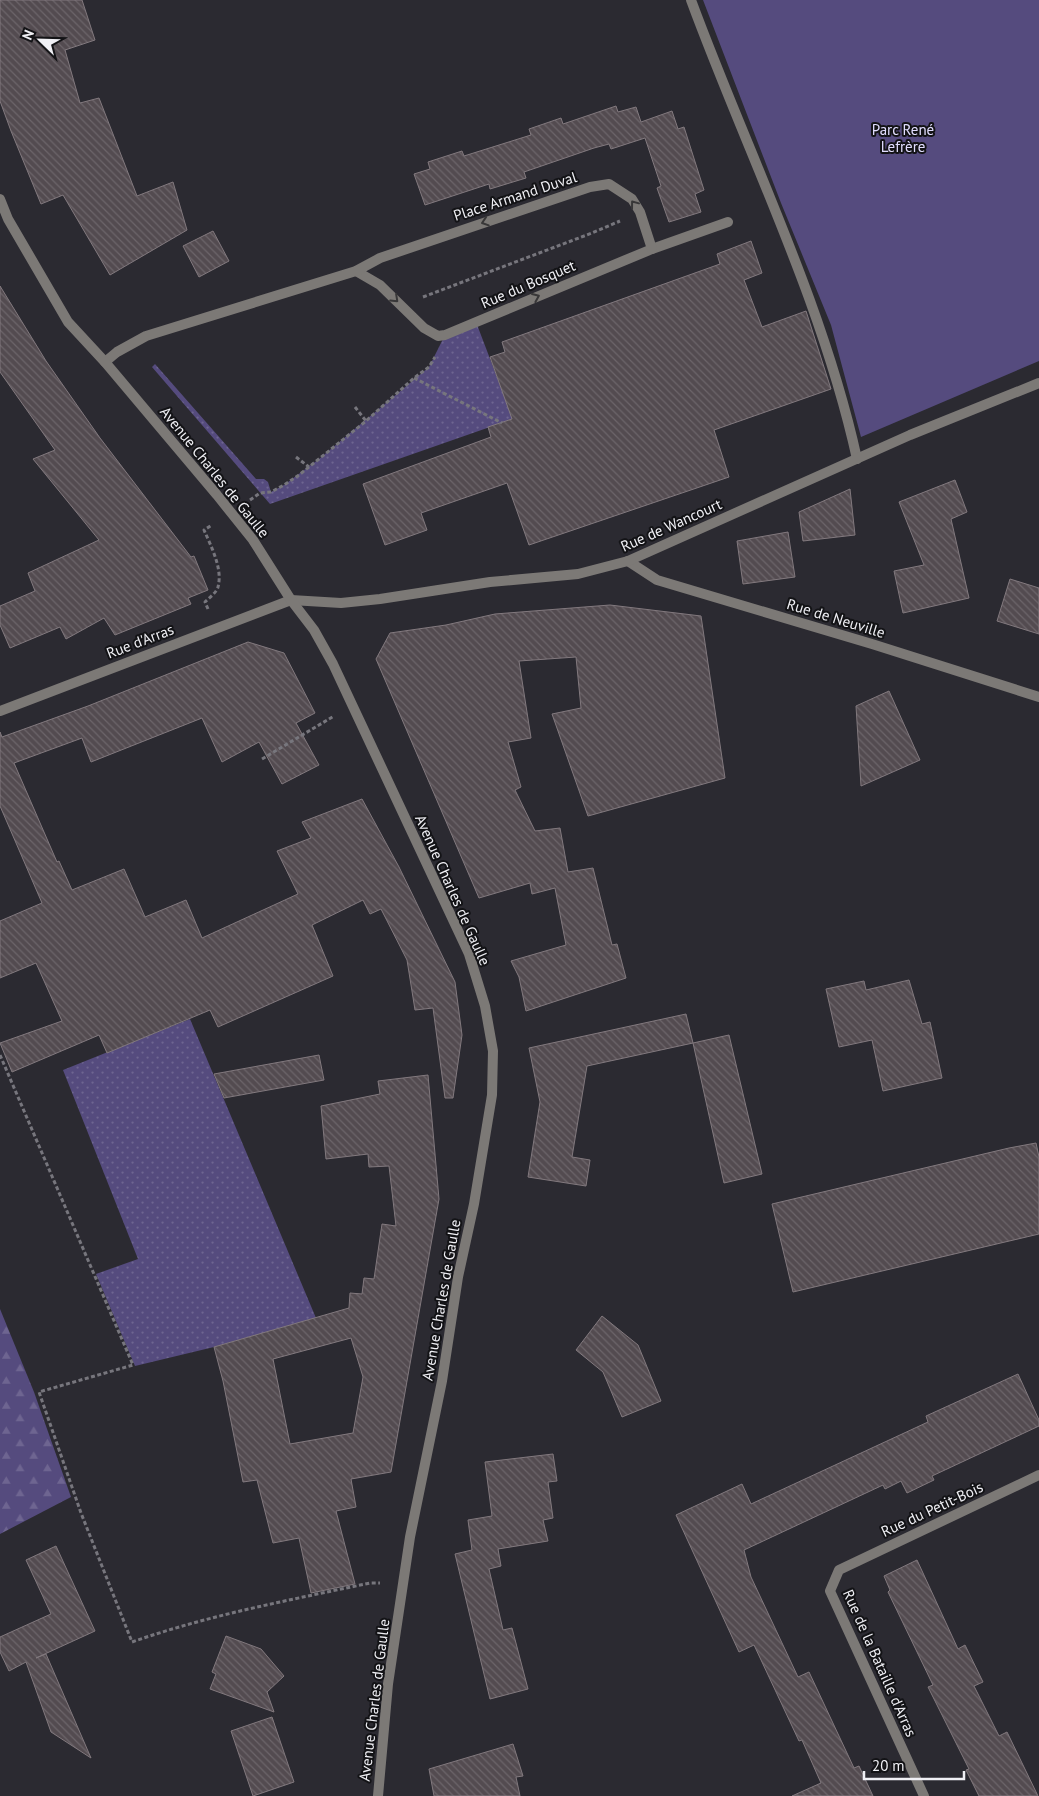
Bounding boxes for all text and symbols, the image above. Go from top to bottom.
north arrow [15,15,65,65]
text: N [18,27,38,43]
park label: Parc René Lefrère [872,120,934,156]
street label: Place Armand Duval [451,167,580,225]
one-way arrow [631,200,640,210]
one-way arrow [481,216,490,226]
street label: Rue du Bosquet [478,256,578,312]
one-way arrow [389,293,398,302]
one-way arrow [531,293,540,304]
street label: Avenue Charles de Gaulle [156,403,274,541]
street label: Rue de Wancourt [618,494,724,556]
street label: Rue de Neuville [785,594,887,642]
street label: Rue d'Arras [104,619,176,663]
street label: Avenue Charles de Gaulle [411,812,495,968]
street label: Avenue Charles de Gaulle [417,1218,465,1382]
street label: Rue du Petit-Bois [878,1477,986,1541]
street label: Rue de la Bataille d'Arras [839,1586,921,1740]
street label: Avenue Charles de Gaulle [355,1618,393,1782]
scale bar [864,1748,964,1780]
text: 20 m [872,1756,905,1775]

